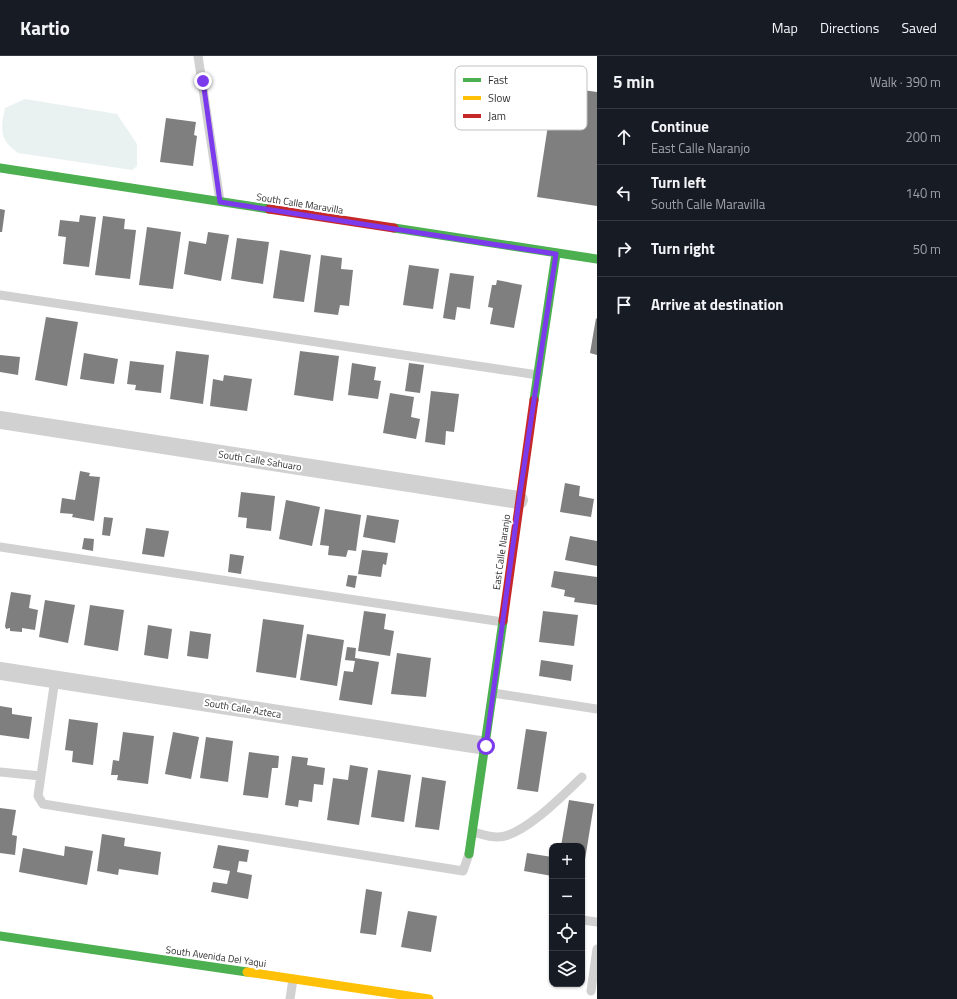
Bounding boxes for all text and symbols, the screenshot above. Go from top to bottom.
text: Kartio [20,13,70,42]
text: Map [772,17,798,38]
text: Directions [820,17,879,38]
text: Saved [901,17,937,38]
legend [455,66,587,130]
text: 5 min [613,69,654,95]
route end [194,72,212,90]
text: Fast [488,72,508,88]
text: Walk · 390 m [870,72,941,92]
text: Slow [488,90,511,106]
text: Jam [488,108,506,124]
text: Continue [651,115,709,138]
icon: ahead [613,126,635,148]
text: 200 m [905,127,941,147]
text: East Calle Naranjo [651,138,750,158]
text: Turn left [651,171,706,194]
icon: left [613,182,635,204]
text: 140 m [905,183,941,203]
street label: South Calle Maravilla [255,189,344,218]
text: South Calle Maravilla [651,194,765,214]
text: Turn right [651,237,715,260]
icon: right [613,238,635,260]
text: 50 m [913,239,941,259]
text: Arrive at destination [651,293,784,316]
icon: arrive [613,294,635,316]
street label: South Calle Sahuaro [217,447,303,474]
street label: East Calle Naranjo [489,513,514,591]
street label: South Calle Azteca [203,695,283,722]
route start [477,737,495,755]
map controls [549,843,585,987]
button: + [549,843,585,879]
button: − [549,879,585,915]
button: locate [549,915,585,951]
street label: South Avenida Del Yaqui [165,942,267,971]
button: layers [549,951,585,987]

